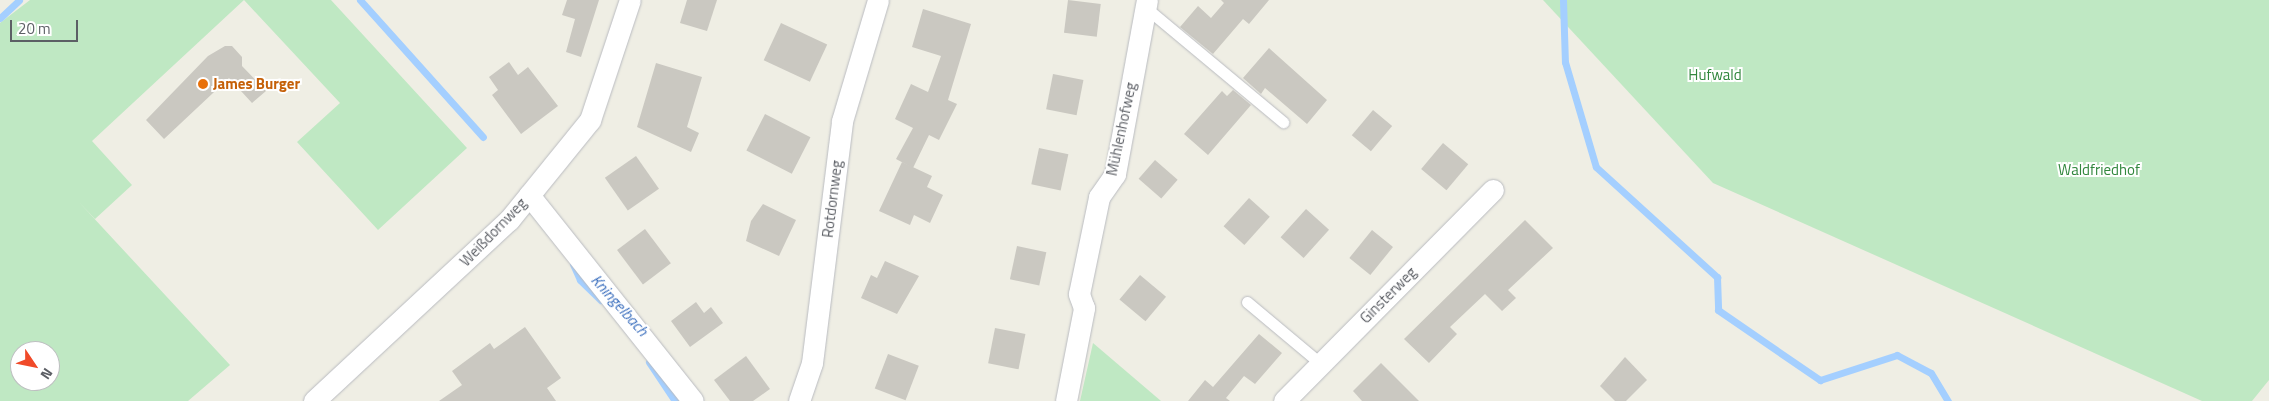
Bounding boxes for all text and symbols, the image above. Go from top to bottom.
scale bar [12,10,80,42]
text: 20 m [18,17,51,40]
park label: Hufwald [1688,66,1742,84]
place label: James Burger [213,75,300,93]
marker: James Burger [197,78,209,90]
street label: Mühlenhofweg [1102,81,1140,177]
street label: Rotdornweg [818,159,846,239]
park label: Waldfriedhof [2058,161,2140,179]
street label: Weißdornweg [456,194,530,270]
street label: Ginsterweg [1356,263,1420,327]
water label: Kningelbach [587,270,653,340]
north arrow [10,341,60,391]
text: N [36,364,58,384]

